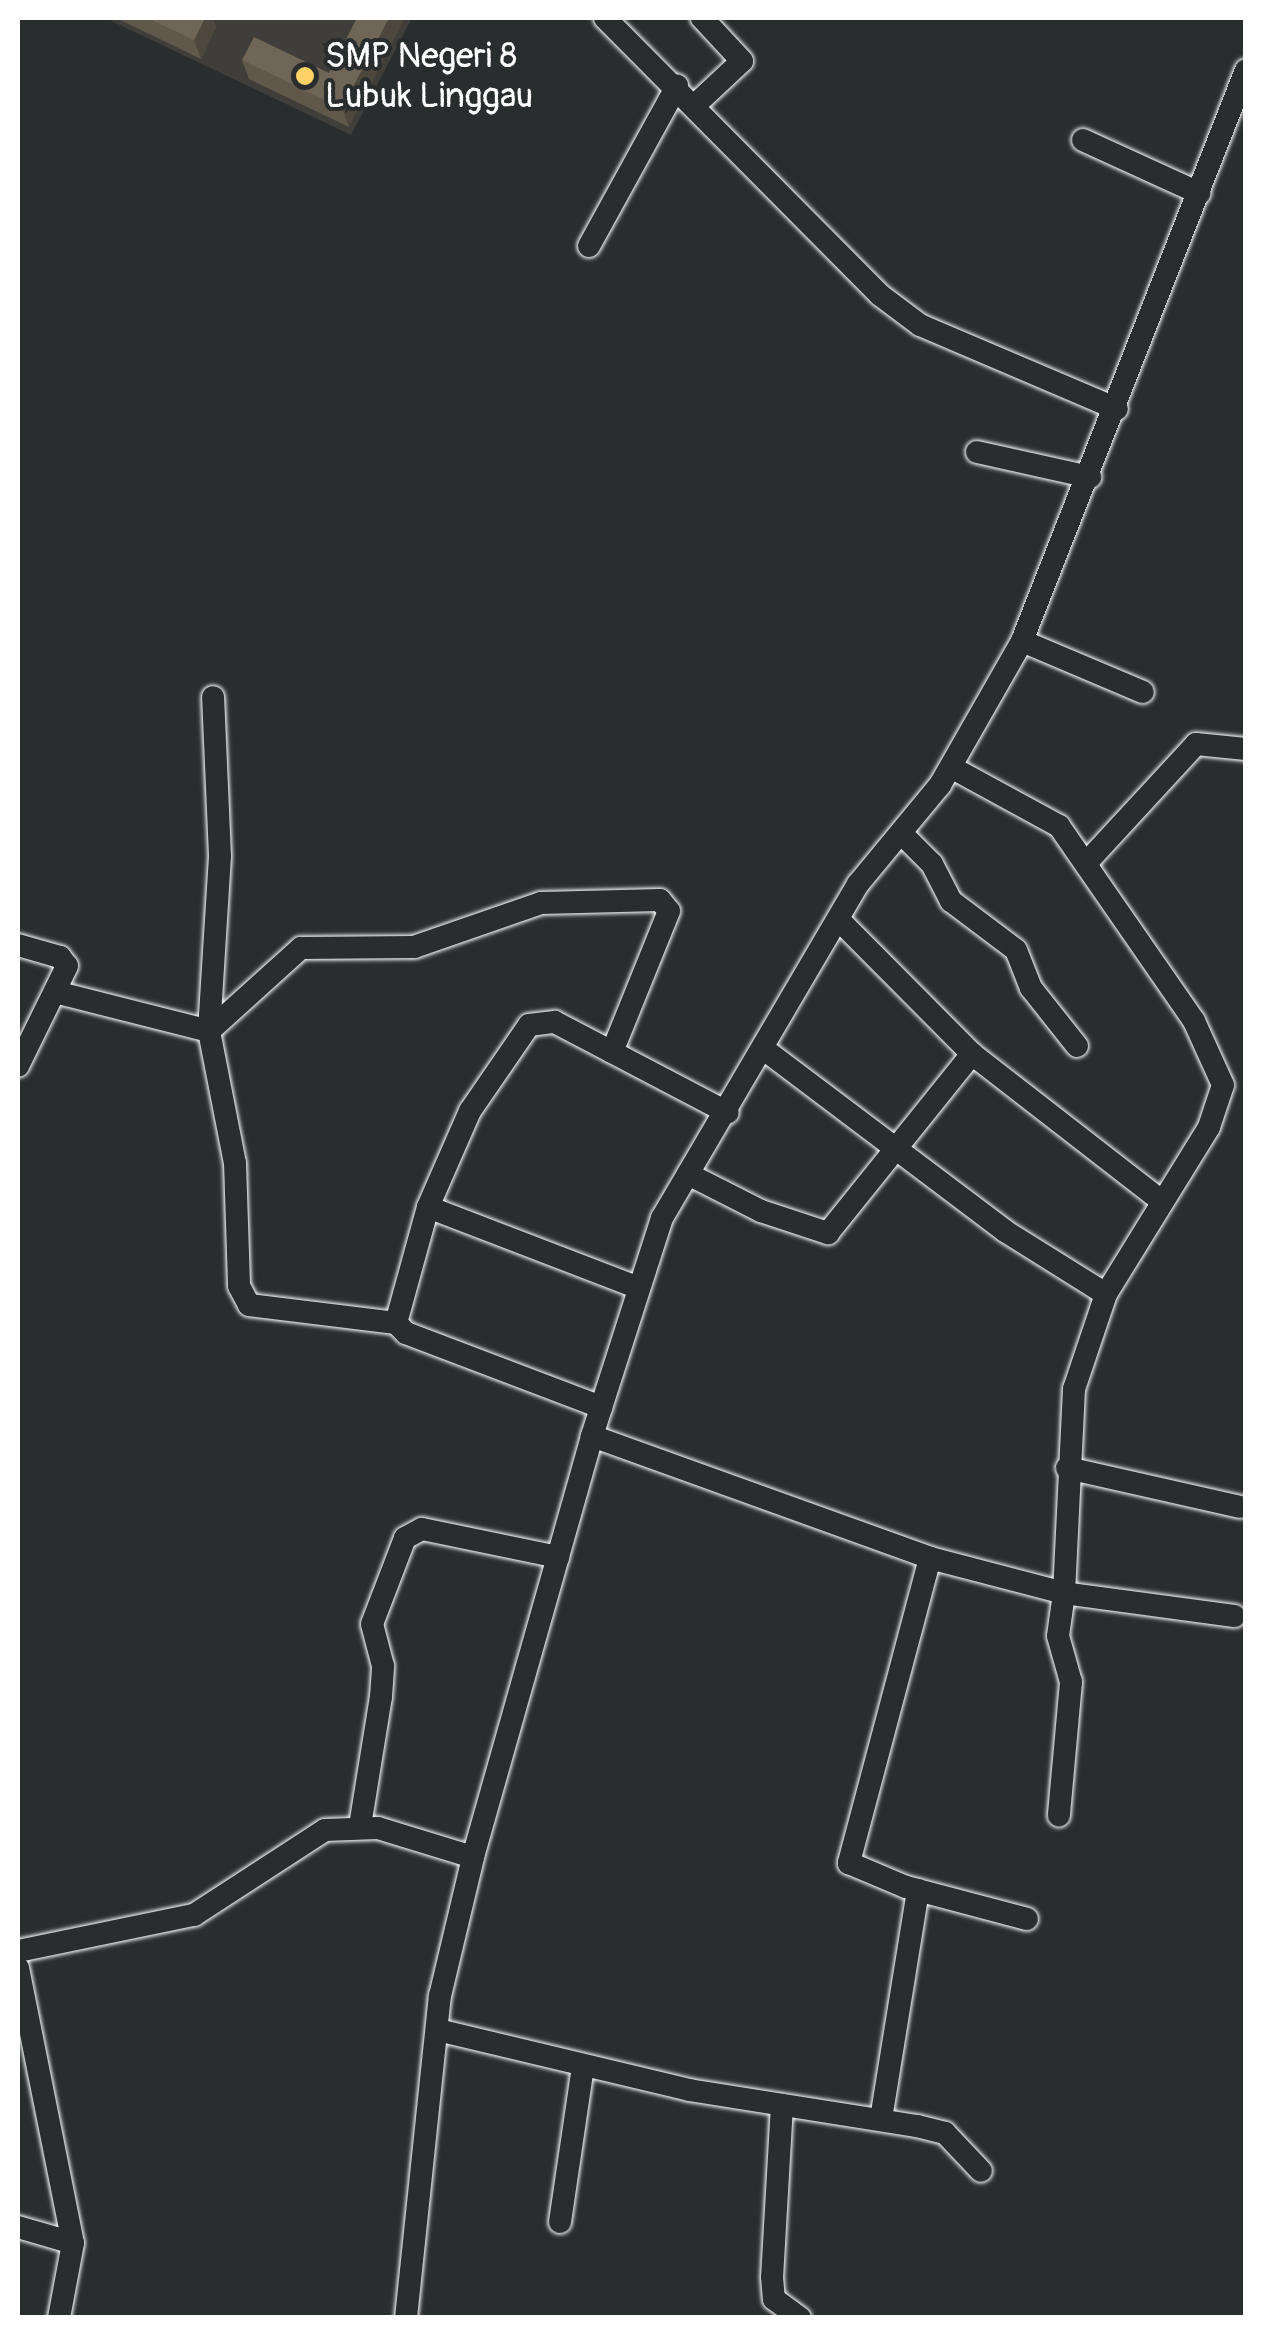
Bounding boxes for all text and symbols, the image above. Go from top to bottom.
place label: SMP Negeri 8 Lubuk Linggau [325,35,533,117]
marker: SMP Negeri 8 Lubuk Linggau [294,65,316,87]

